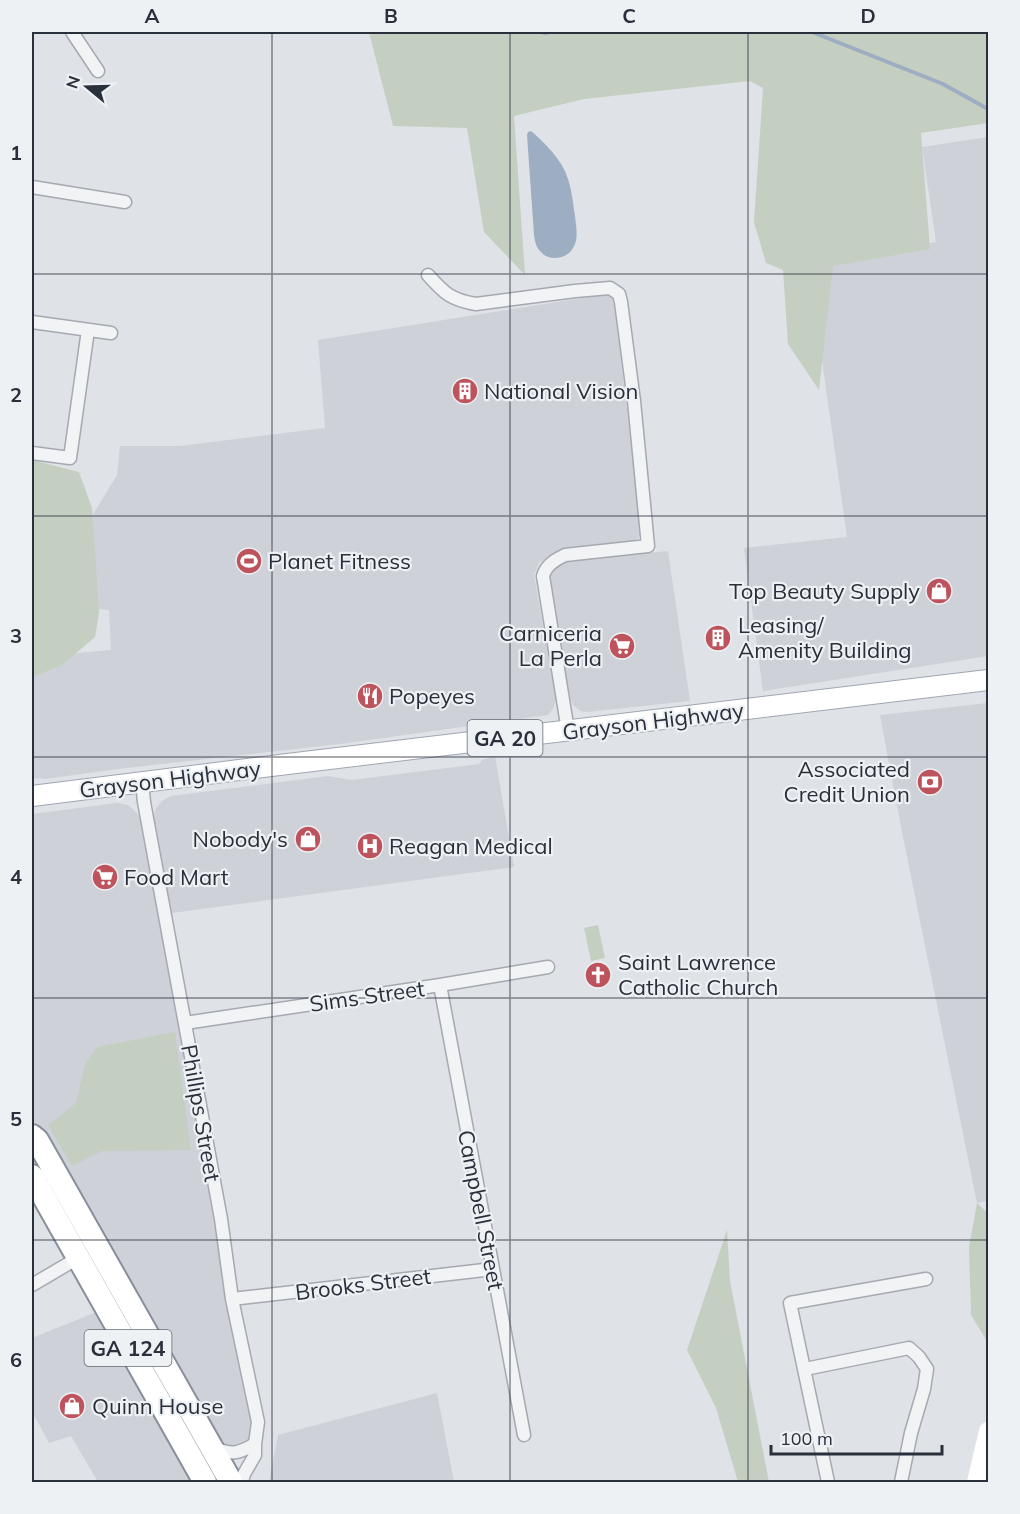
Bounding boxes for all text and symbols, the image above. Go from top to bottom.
text: A [145,3,160,28]
text: B [384,3,398,28]
text: C [622,3,636,28]
text: D [860,3,876,28]
north arrow [57,57,117,117]
text: N [61,73,84,91]
text: 1 [10,140,22,165]
building icon: National Vision [450,376,480,406]
place label: National Vision [484,377,638,405]
text: 2 [10,382,22,407]
sports icon: Planet Fitness [234,546,264,576]
place label: Planet Fitness [268,547,411,575]
shop icon: Top Beauty Supply [924,576,954,606]
place label: Top Beauty Supply [729,577,920,605]
place label: Leasing/ Amenity Building [738,611,912,664]
place label: Carniceria La Perla [499,619,602,672]
text: 3 [10,623,22,648]
building icon: Leasing/ Amenity Building [703,623,733,653]
supermarket icon: Carniceria La Perla [607,631,637,661]
restaurant icon: Popeyes [355,681,385,711]
place label: Popeyes [389,682,475,710]
street label: Grayson Highway [561,696,746,746]
road number: GA 20 [468,720,542,756]
street label: Grayson Highway [78,754,263,804]
place label: Associated Credit Union [784,755,910,808]
bank icon: Associated Credit Union [915,767,945,797]
shop icon: Nobody's [293,824,323,854]
place label: Nobody's [193,825,288,853]
hospital icon: Reagan Medical [355,831,385,861]
place label: Reagan Medical [389,832,553,860]
supermarket icon: Food Mart [90,862,120,892]
place label: Food Mart [124,863,229,891]
text: 4 [10,864,22,889]
place label: Saint Lawrence Catholic Church [618,948,778,1001]
church icon: Saint Lawrence Catholic Church [583,960,613,990]
street label: Sims Street [308,974,427,1018]
street label: Phillips Street [175,1042,227,1184]
text: 5 [10,1106,22,1131]
street label: Campbell Street [452,1128,510,1293]
street label: Brooks Street [294,1262,433,1306]
road number: GA 124 [84,1330,172,1366]
text: 6 [10,1347,22,1372]
shop icon: Quinn House [57,1391,87,1421]
place label: Quinn House [92,1392,223,1420]
scale bar [771,1418,942,1456]
text: 100 m [780,1427,833,1450]

